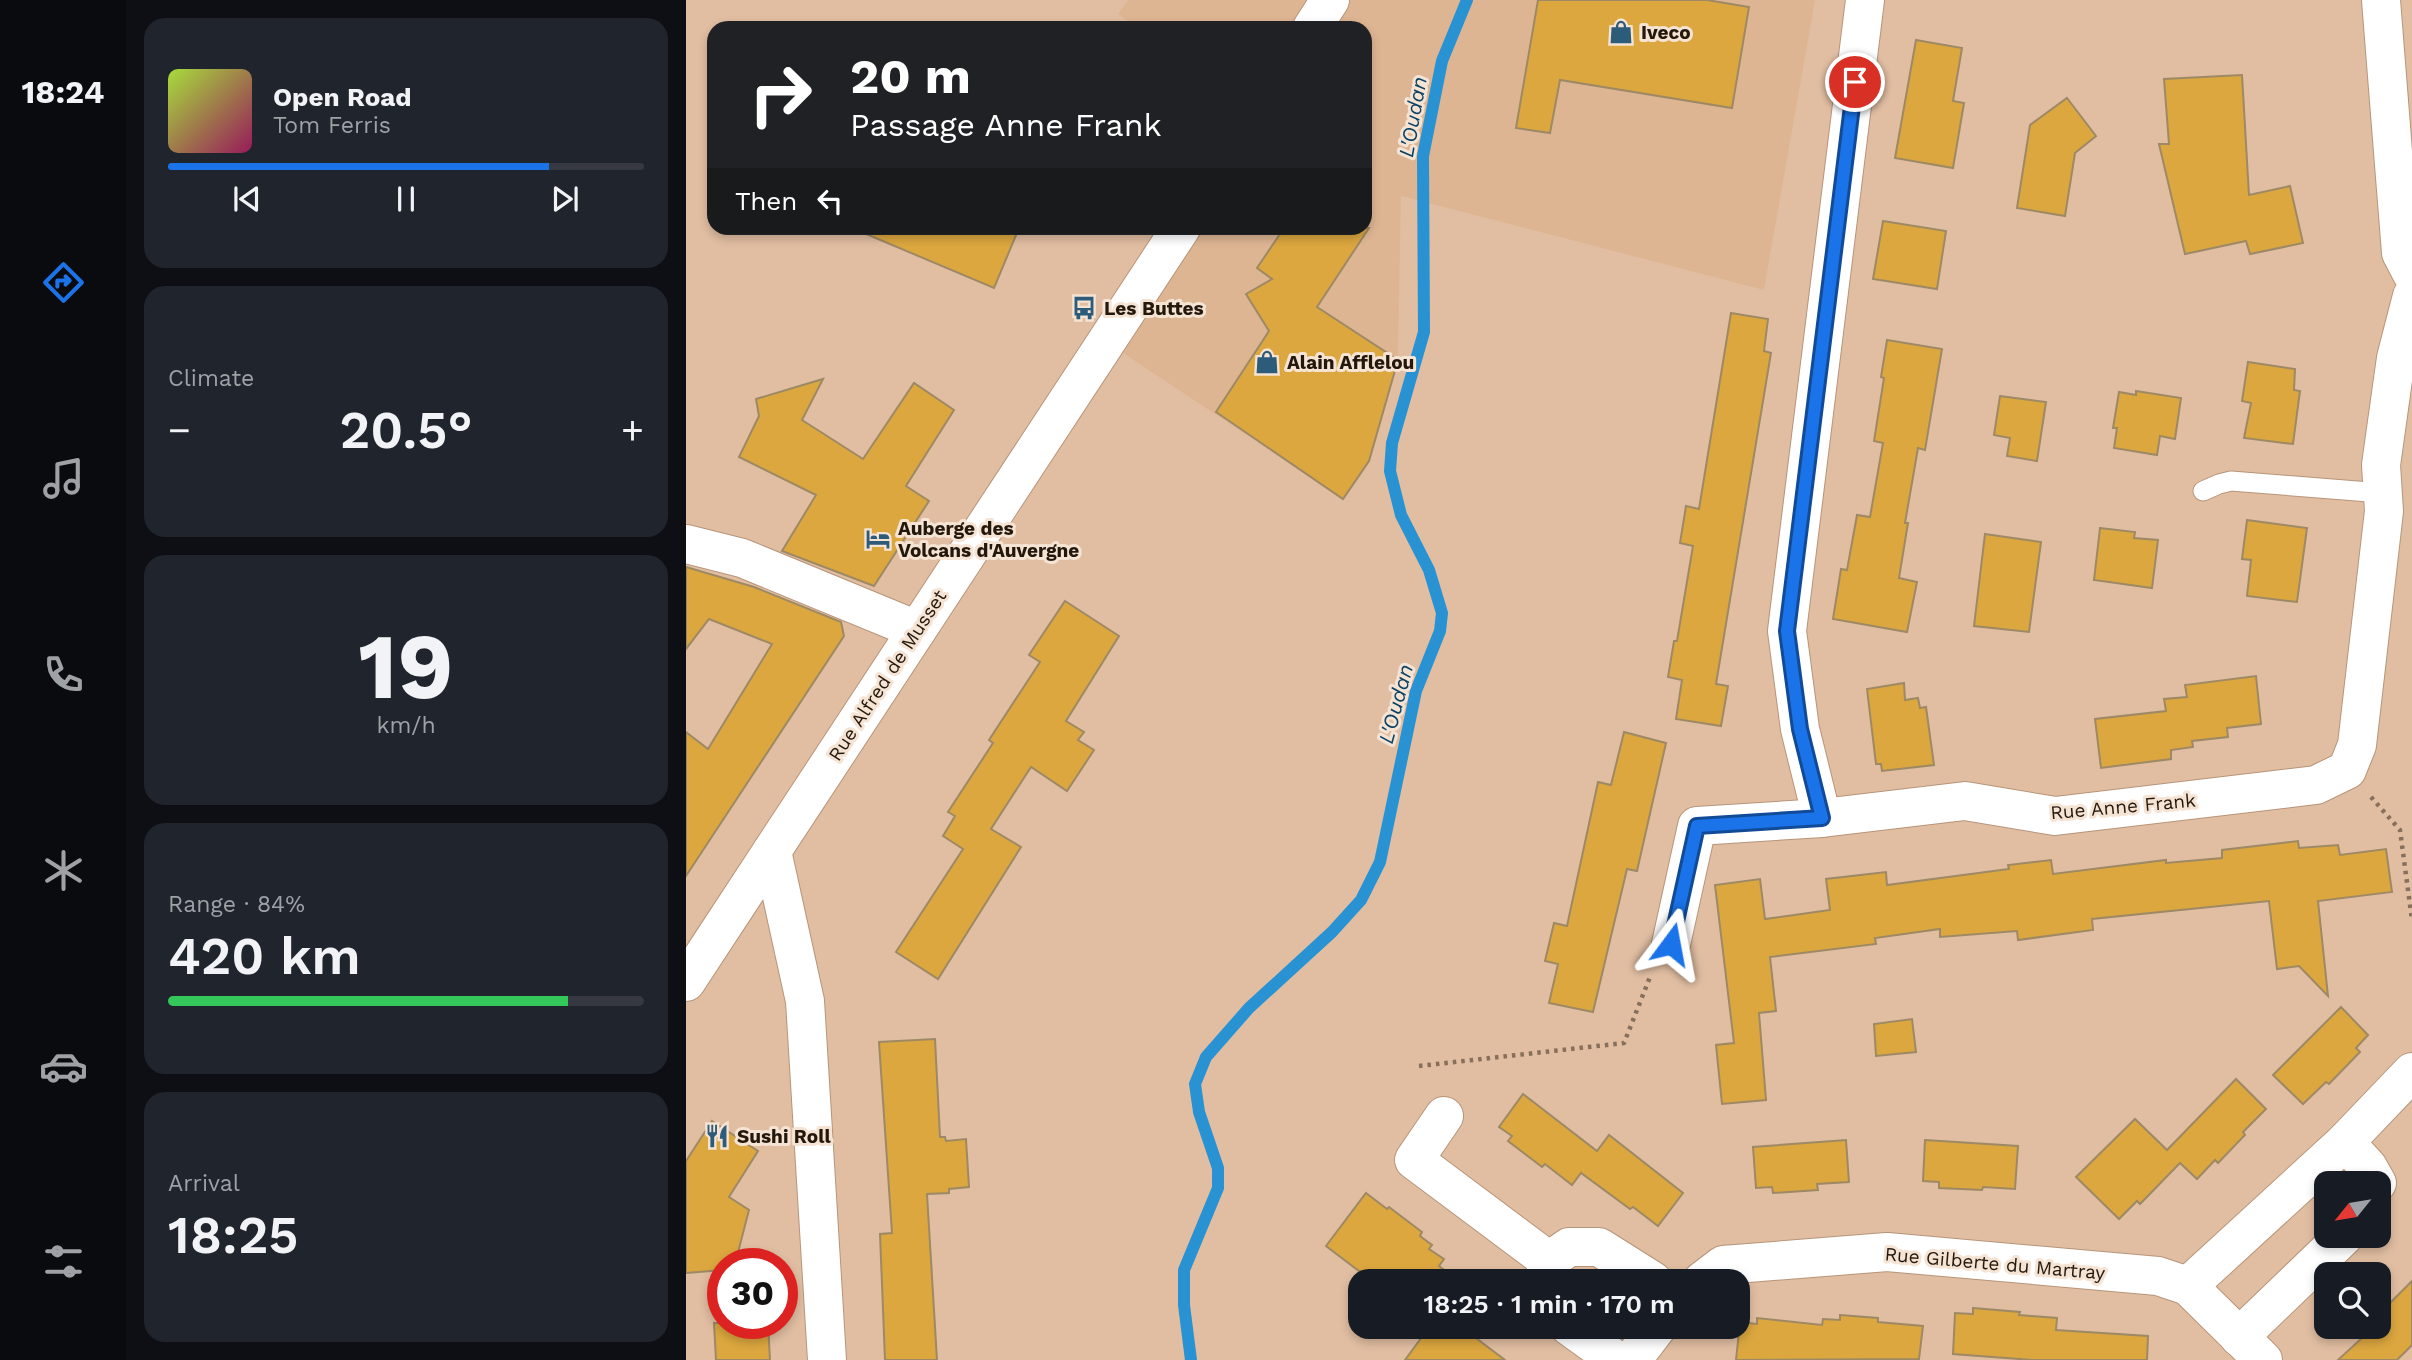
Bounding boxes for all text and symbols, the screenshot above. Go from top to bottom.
shop icon: Iveco [1607,18,1635,46]
place label: Iveco [1641,21,1691,44]
text: 20 m [850,47,971,105]
icon: right [735,49,826,140]
pin [1825,52,1885,112]
icon: arrive [1836,63,1874,101]
text: 18:24 [22,73,104,111]
water label: L'Oudan [1393,75,1432,159]
text: Open Road [273,82,411,112]
text: Passage Anne Frank [850,106,1162,144]
text: Tom Ferris [273,112,391,139]
icon: previous [228,180,266,218]
icon: pause [387,180,425,218]
icon: next [546,180,584,218]
icon: left [811,182,849,220]
text: Then [735,186,797,216]
icon: directions [39,258,88,307]
bus stop icon: Les Buttes [1070,294,1098,322]
place label: Les Buttes [1104,297,1204,320]
shop icon: Alain Afflelou [1253,348,1281,376]
place label: Alain Afflelou [1287,351,1414,374]
text: Climate [168,365,254,392]
text: 20.5° [340,400,472,461]
text: − [168,408,191,452]
text: + [621,408,644,452]
icon: music [39,454,88,503]
place label: Auberge des Volcans d'Auvergne [898,517,1079,562]
hotel icon: Auberge des Volcans d'Auvergne [864,525,892,553]
street label: Rue Alfred de Musset [824,585,951,765]
text: 19 [358,613,454,720]
icon: phone [39,650,88,699]
water label: L'Oudan [1373,661,1418,746]
text: km/h [376,712,436,739]
street label: Rue Anne Frank [2049,789,2197,824]
icon: climate [39,846,88,895]
text: Range · 84% [168,891,305,918]
position arrow [1634,907,1708,981]
text: 420 km [168,926,361,987]
icon: car [39,1042,88,1091]
restaurant icon: Sushi Roll [703,1122,731,1150]
place label: Sushi Roll [737,1125,831,1148]
text: Arrival [168,1170,240,1197]
north arrow [2314,1171,2390,1248]
map controls [2314,1171,2391,1339]
text: 18:25 [168,1205,299,1266]
icon: filters [39,1237,88,1286]
street label: Rue Gilberte du Martray [1884,1242,2106,1285]
speed limit sign: 30 [707,1248,798,1339]
button: search [2314,1262,2391,1339]
text: 18:25 · 1 min · 170 m [1423,1289,1675,1319]

